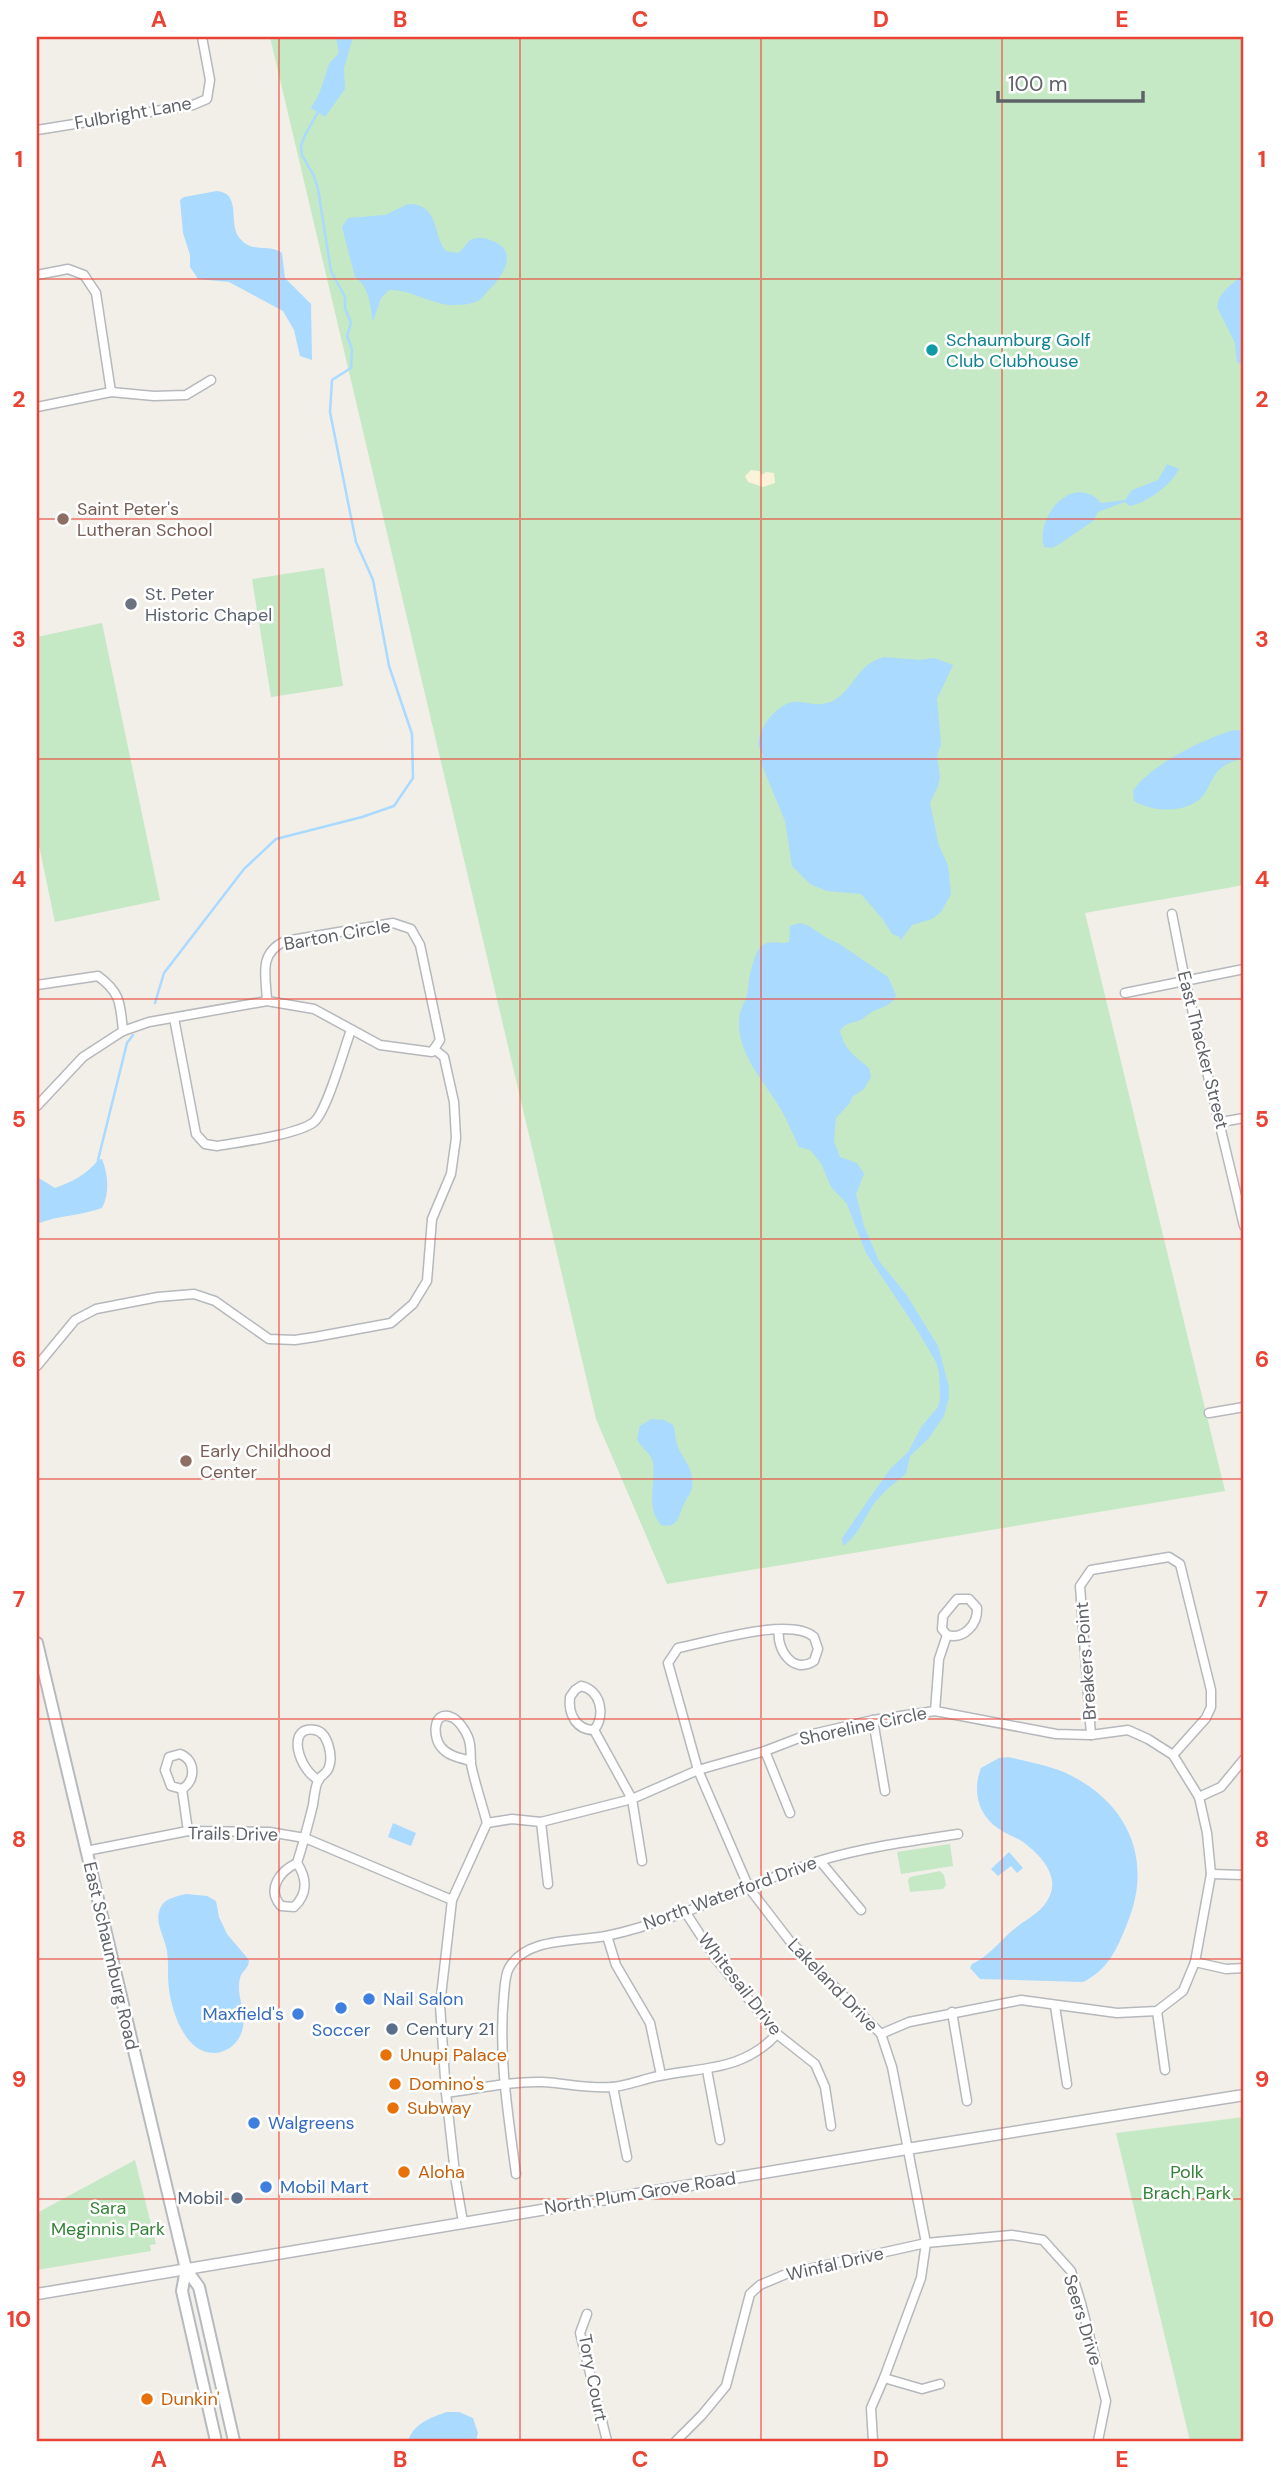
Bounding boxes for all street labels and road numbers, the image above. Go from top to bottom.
street label: Fulbright Lane [73,91,193,135]
street label: Barton Circle [282,914,392,956]
street label: East Thacker Street [1172,968,1234,1132]
street label: Breakers Point [1070,1601,1102,1721]
street label: Shoreline Circle [797,1701,929,1751]
street label: Trails Drive [188,1821,278,1847]
street label: North Waterford Drive [640,1850,820,1936]
street label: East Schaumburg Road [78,1860,144,2052]
street label: Whitesail Drive [692,1928,788,2040]
street label: Lakeland Drive [782,1933,884,2037]
street label: North Plum Grove Road [542,2166,738,2220]
street label: Winfal Drive [784,2241,886,2287]
street label: Seers Drive [1058,2272,1108,2368]
street label: Tory Court [573,2332,613,2424]

